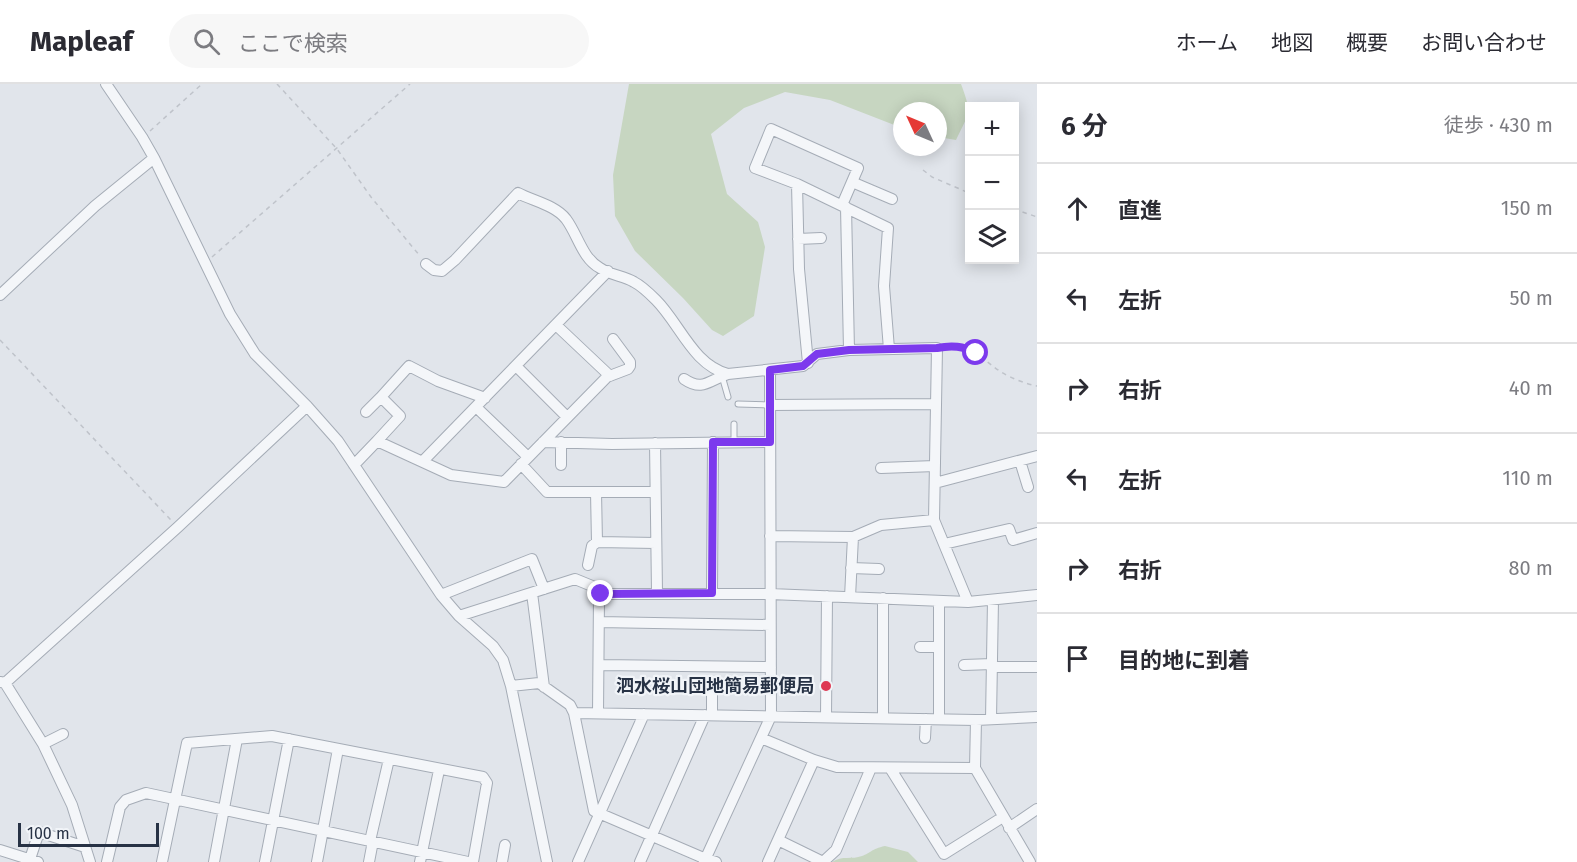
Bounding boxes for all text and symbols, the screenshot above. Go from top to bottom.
search box [169,14,589,68]
text: Mapleaf [30,25,133,58]
icon: search [190,25,223,58]
text: ここで検索 [238,30,348,57]
text: ホーム [1176,30,1238,56]
text: 地図 [1271,30,1313,56]
text: 概要 [1346,30,1388,56]
text: お問い合わせ [1421,30,1547,56]
north arrow [893,102,947,156]
map controls [965,102,1019,264]
button: + [965,102,1019,156]
text: 6 分 [1061,111,1108,142]
text: 徒歩 · 430 m [1444,113,1553,137]
button: − [965,156,1019,210]
icon: ahead [1061,192,1094,225]
text: 150 m [1501,196,1553,220]
text: 直進 [1118,197,1162,224]
button: layers [965,210,1019,264]
icon: left [1061,282,1094,315]
text: 50 m [1509,286,1553,310]
text: 左折 [1118,287,1162,314]
route start [962,339,988,365]
icon: right [1061,372,1094,405]
text: 40 m [1509,376,1553,400]
text: 右折 [1118,377,1162,404]
icon: left [1061,462,1094,495]
text: 110 m [1502,466,1553,490]
text: 左折 [1118,467,1162,494]
icon: right [1061,552,1094,585]
text: 80 m [1508,556,1553,580]
text: 右折 [1118,557,1162,584]
route end [587,580,613,606]
icon: arrive [1061,642,1094,675]
text: 目的地に到着 [1118,647,1250,674]
place label: 泗水桜山団地簡易郵便局 [616,675,814,697]
marker: 泗水桜山団地簡易郵便局 [819,679,833,693]
scale bar [18,820,159,848]
text: 100 m [27,824,70,843]

